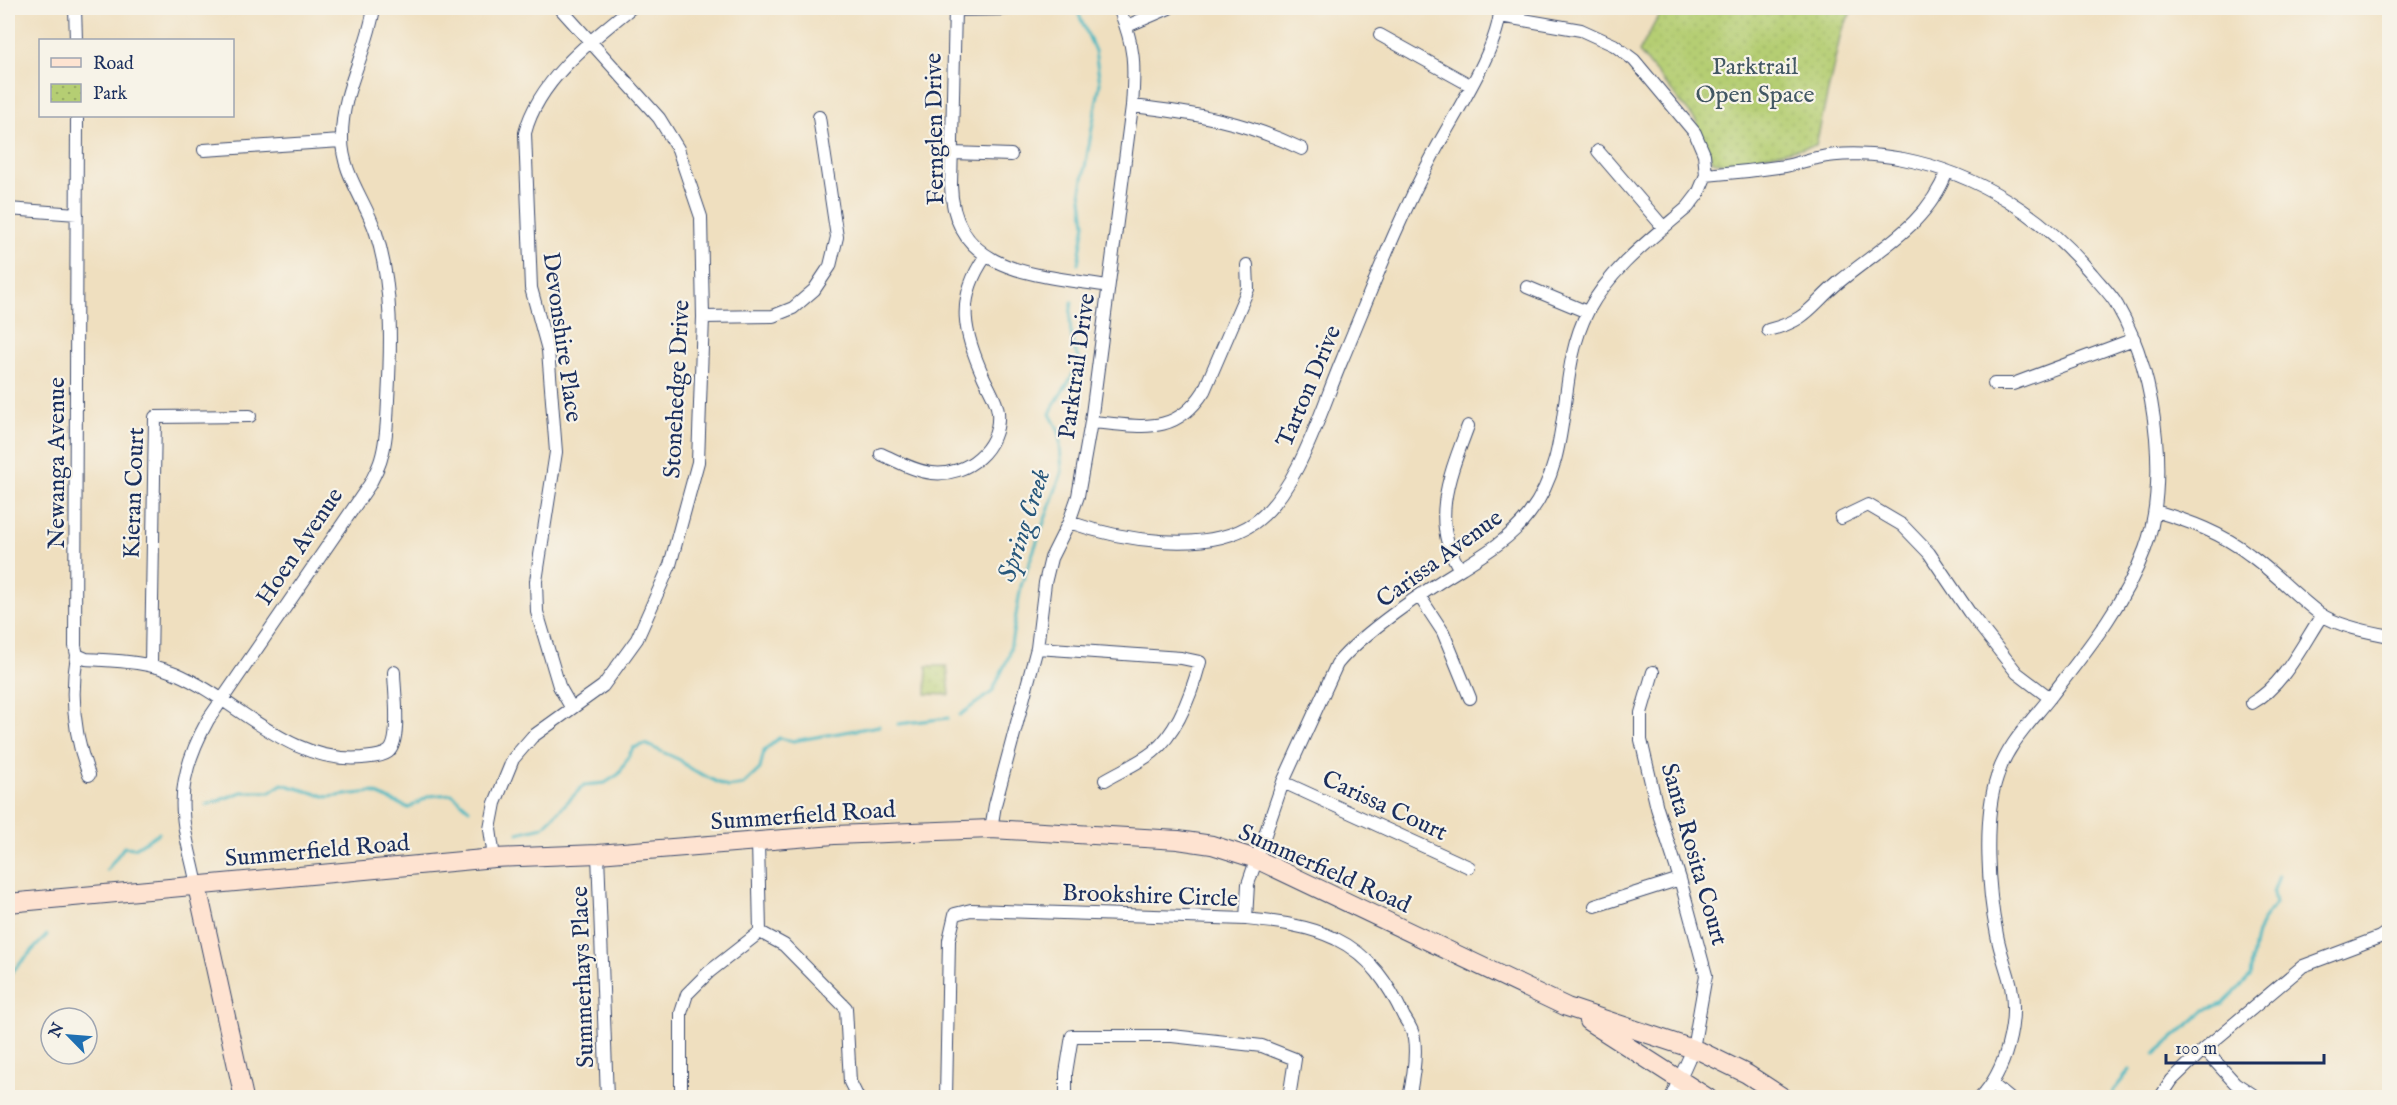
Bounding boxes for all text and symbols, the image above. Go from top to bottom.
legend [39,39,234,117]
park label: Parktrail Open Space [1696,52,1814,111]
text: Road [93,53,134,76]
street label: Fernglen Drive [919,53,952,205]
text: Park [93,83,128,106]
street label: Devonshire Place [534,250,589,424]
street label: Parktrail Drive [1052,291,1103,441]
street label: Stonehedge Drive [657,299,698,479]
street label: Tarton Drive [1270,321,1349,452]
street label: Newanga Avenue [42,377,73,549]
street label: Kieran Court [117,427,152,559]
water label: Spring Creek [991,464,1059,586]
street label: Hoen Avenue [249,482,351,612]
street label: Carissa Avenue [1371,503,1509,615]
street label: Santa Rosita Court [1653,760,1734,949]
street label: Carissa Court [1317,764,1452,849]
street label: Summerfield Road [710,795,897,838]
street label: Summerfield Road [1233,818,1416,921]
street label: Summerfield Road [223,828,411,875]
street label: Brookshire Circle [1061,878,1238,915]
street label: Summerhays Place [565,885,602,1068]
north arrow [39,1006,99,1066]
text: N [45,1020,69,1042]
scale bar [2166,1027,2324,1065]
text: 100 m [2175,1038,2217,1061]

